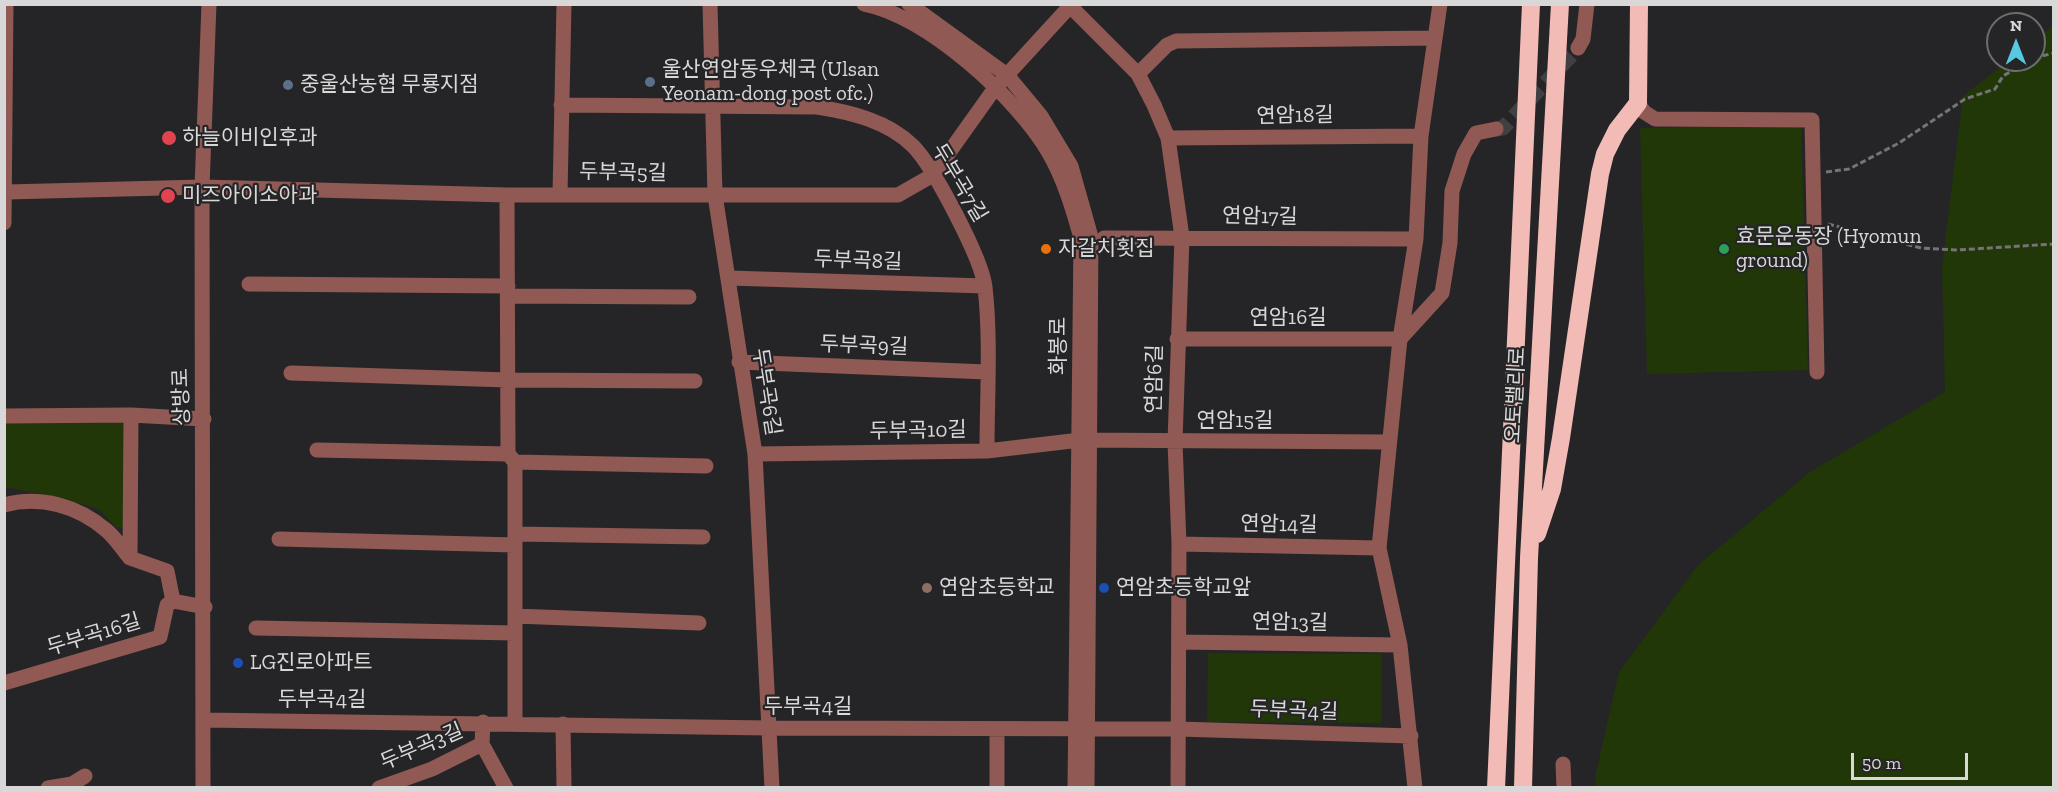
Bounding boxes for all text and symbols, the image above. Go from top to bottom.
north arrow [1986,12,2046,72]
text: N [2010,16,2022,35]
place label: 울산연암동우체국 (Ulsan Yeonam-dong post ofc.) [662,57,879,107]
place label: 중울산농협 무룡지점 [300,72,479,98]
marker: 울산연암동우체국 (Ulsan Yeonam-dong post ofc.) [643,75,657,89]
marker: 중울산농협 무룡지점 [281,78,295,92]
street label: 연암18길 [1256,103,1334,129]
place label: 하늘이비인후과 [182,125,317,151]
marker: 하늘이비인후과 [160,129,178,147]
street label: 두부곡7길 [926,139,992,227]
street label: 두부곡5길 [579,160,667,186]
place label: 미즈아이소아과 [182,183,317,209]
marker: 미즈아이소아과 [159,187,177,205]
street label: 연암17길 [1222,204,1298,230]
place label: 효문운동장 (Hyomun ground) [1736,224,1921,274]
place label: 자갈치횟집 [1058,236,1155,262]
marker: 자갈치횟집 [1039,242,1053,256]
marker: 효문운동장 (Hyomun ground) [1717,242,1731,256]
street label: 두부곡8길 [813,247,903,275]
street label: 연암16길 [1249,305,1327,331]
street label: 화봉로 [1046,317,1072,375]
street label: 두부곡9길 [819,332,909,360]
street label: 연암6길 [1142,344,1168,414]
street label: 두부곡6길 [747,346,785,438]
street label: 오토밸리로 [1501,346,1531,444]
street label: 상방로 [168,368,196,426]
street label: 연암15길 [1197,408,1273,434]
street label: 두부곡10길 [869,418,967,444]
street label: 연암14길 [1240,512,1318,538]
place label: 연암초등학교 [939,575,1055,601]
place label: 연암초등학교앞 [1116,575,1251,601]
marker: 연암초등학교 [920,581,934,595]
marker: 연암초등학교앞 [1097,581,1111,595]
street label: 두부곡16길 [44,609,144,661]
street label: 연암13길 [1252,610,1328,636]
place label: LG진로아파트 [250,650,373,676]
marker: LG진로아파트 [231,656,245,670]
street label: 두부곡4길 [278,687,366,713]
street label: 두부곡4길 [764,694,852,720]
street label: 두부곡4길 [1249,697,1339,725]
street label: 두부곡3길 [377,718,467,776]
scale bar [1854,741,1971,779]
text: 50 m [1862,752,1901,774]

